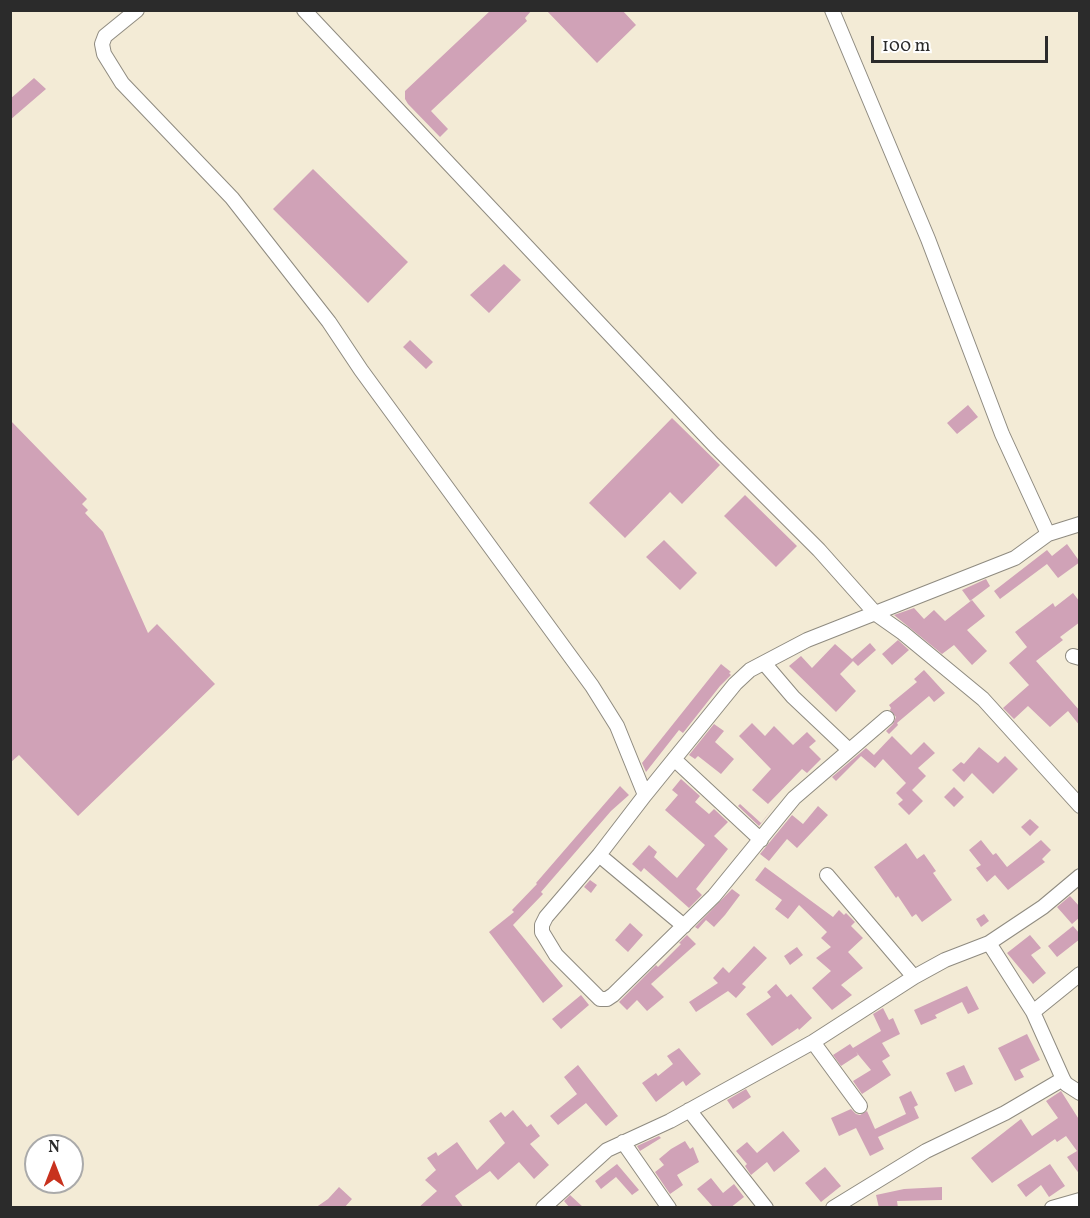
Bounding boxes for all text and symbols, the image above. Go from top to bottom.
scale bar [874,24,1051,62]
text: 100 m [882,34,931,59]
north arrow [24,1134,84,1194]
text: N [48,1137,60,1159]

